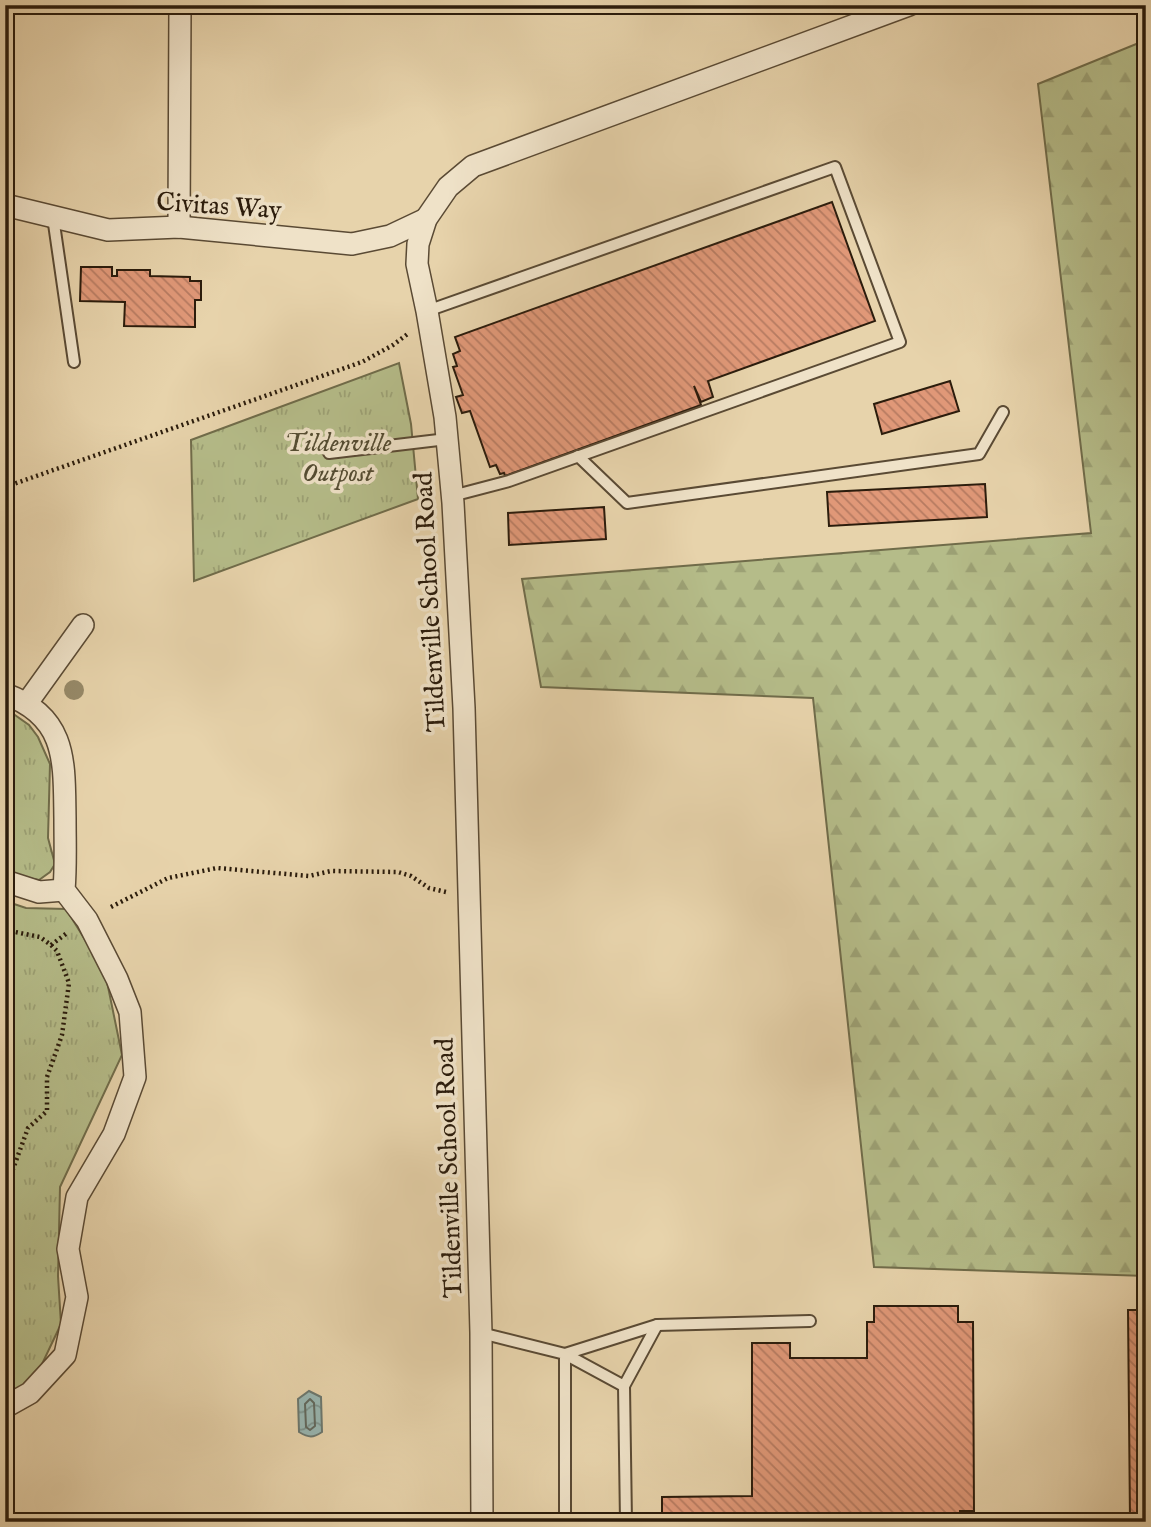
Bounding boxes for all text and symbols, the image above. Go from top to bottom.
street label: Civitas Way [155,186,283,227]
park label: Tildenville Outpost [285,427,392,490]
street label: Tildenville School Road [407,471,454,733]
street label: Tildenville School Road [428,1037,471,1299]

